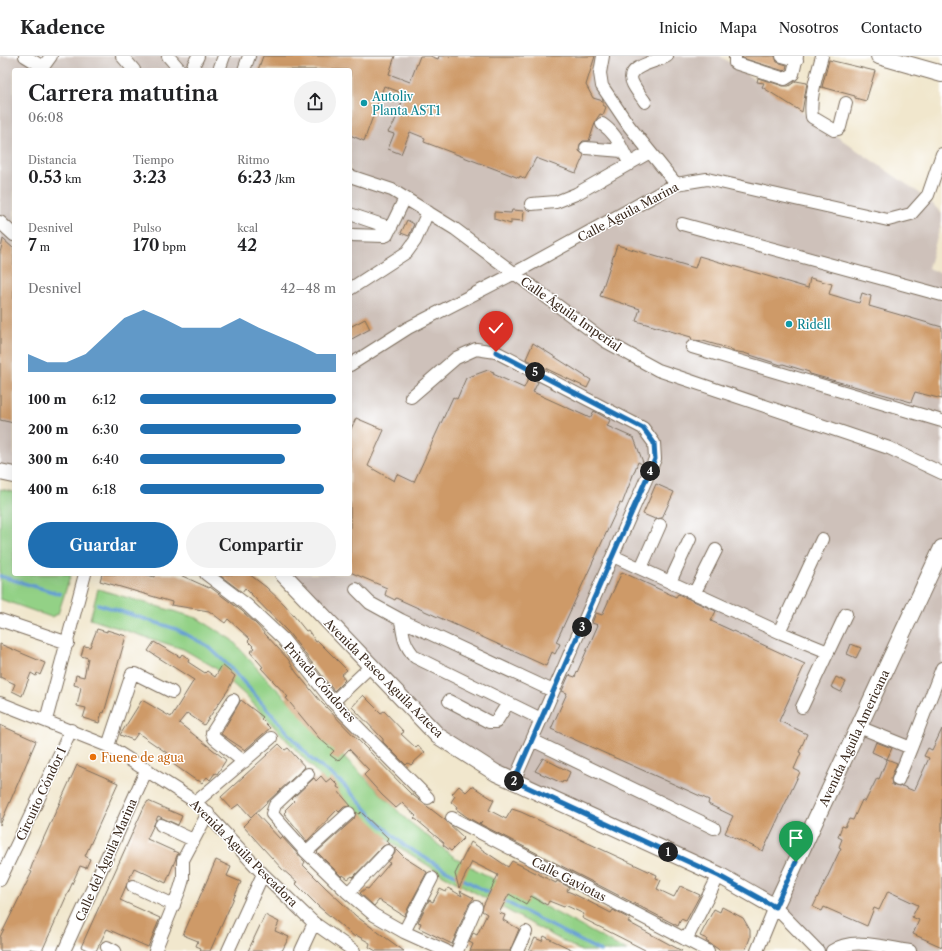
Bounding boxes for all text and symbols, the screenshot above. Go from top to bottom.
text: Kadence [20,16,105,39]
text: Inicio [659,19,697,37]
text: Mapa [719,19,757,37]
text: Nosotros [779,19,839,37]
text: Contacto [861,19,922,37]
text: Carrera matutina [28,80,218,107]
button: share [294,81,336,123]
place label: Autoliv Planta AST1 [371,89,441,118]
marker: Autoliv Planta AST1 [359,98,369,108]
text: 06:08 [28,109,63,125]
text: Distancia [28,153,77,167]
text: Tiempo [133,153,174,167]
text: Ritmo [237,153,270,167]
text: 0.53 [28,167,62,187]
text: 3:23 [133,167,167,187]
text: 6:23 [237,167,272,187]
text: km [62,172,82,186]
text: /km [272,172,295,186]
street label: Calle Águila Marina [574,178,682,245]
text: Desnivel [28,221,73,235]
text: Pulso [133,221,162,235]
text: kcal [237,221,258,235]
text: 7 [28,235,37,255]
text: 170 [133,235,160,255]
text: 42 [237,235,257,255]
text: m [37,240,50,254]
text: bpm [160,240,186,254]
street label: Calle Águila Imperial [518,273,625,355]
text: Desnivel [28,280,81,296]
text: 42–48 m [281,280,336,296]
pin [479,311,513,352]
icon: check [485,317,507,339]
place label: Ridell [797,317,831,332]
marker: Ridell [784,319,794,329]
pin: 5 [525,362,545,382]
text: 5 [532,365,538,379]
text: 100 m [28,391,67,407]
text: 6:12 [92,391,116,407]
text: 200 m [28,421,68,437]
text: 6:30 [92,421,119,437]
text: 300 m [28,451,68,467]
text: 6:40 [92,451,119,467]
pin: 4 [640,461,660,481]
text: 4 [647,464,653,478]
text: 400 m [28,481,68,497]
text: 6:18 [92,481,116,497]
button: Guardar [28,522,178,568]
button: Compartir [186,522,336,568]
street label: Avenida Paseo Aguila Azteca [321,615,447,741]
pin: 3 [572,617,592,637]
text: 3 [579,620,585,634]
street label: Privada Cóndores [281,639,359,725]
street label: Avenida Aguila Americana [815,667,893,810]
street label: Circuito Cóndor I [13,745,69,843]
place label: Fuene de agua [101,750,185,765]
marker: Fuene de agua [88,752,98,762]
pin: 2 [504,771,524,791]
text: 2 [511,774,517,788]
street label: Calle del Águila Marina [71,795,140,924]
street label: Avenida Aguila Pescadora [186,795,301,910]
pin [779,821,813,862]
icon: arrive [785,827,807,849]
pin: 1 [658,842,678,862]
text: 1 [666,845,670,859]
street label: Calle Gaviotas [529,854,609,904]

